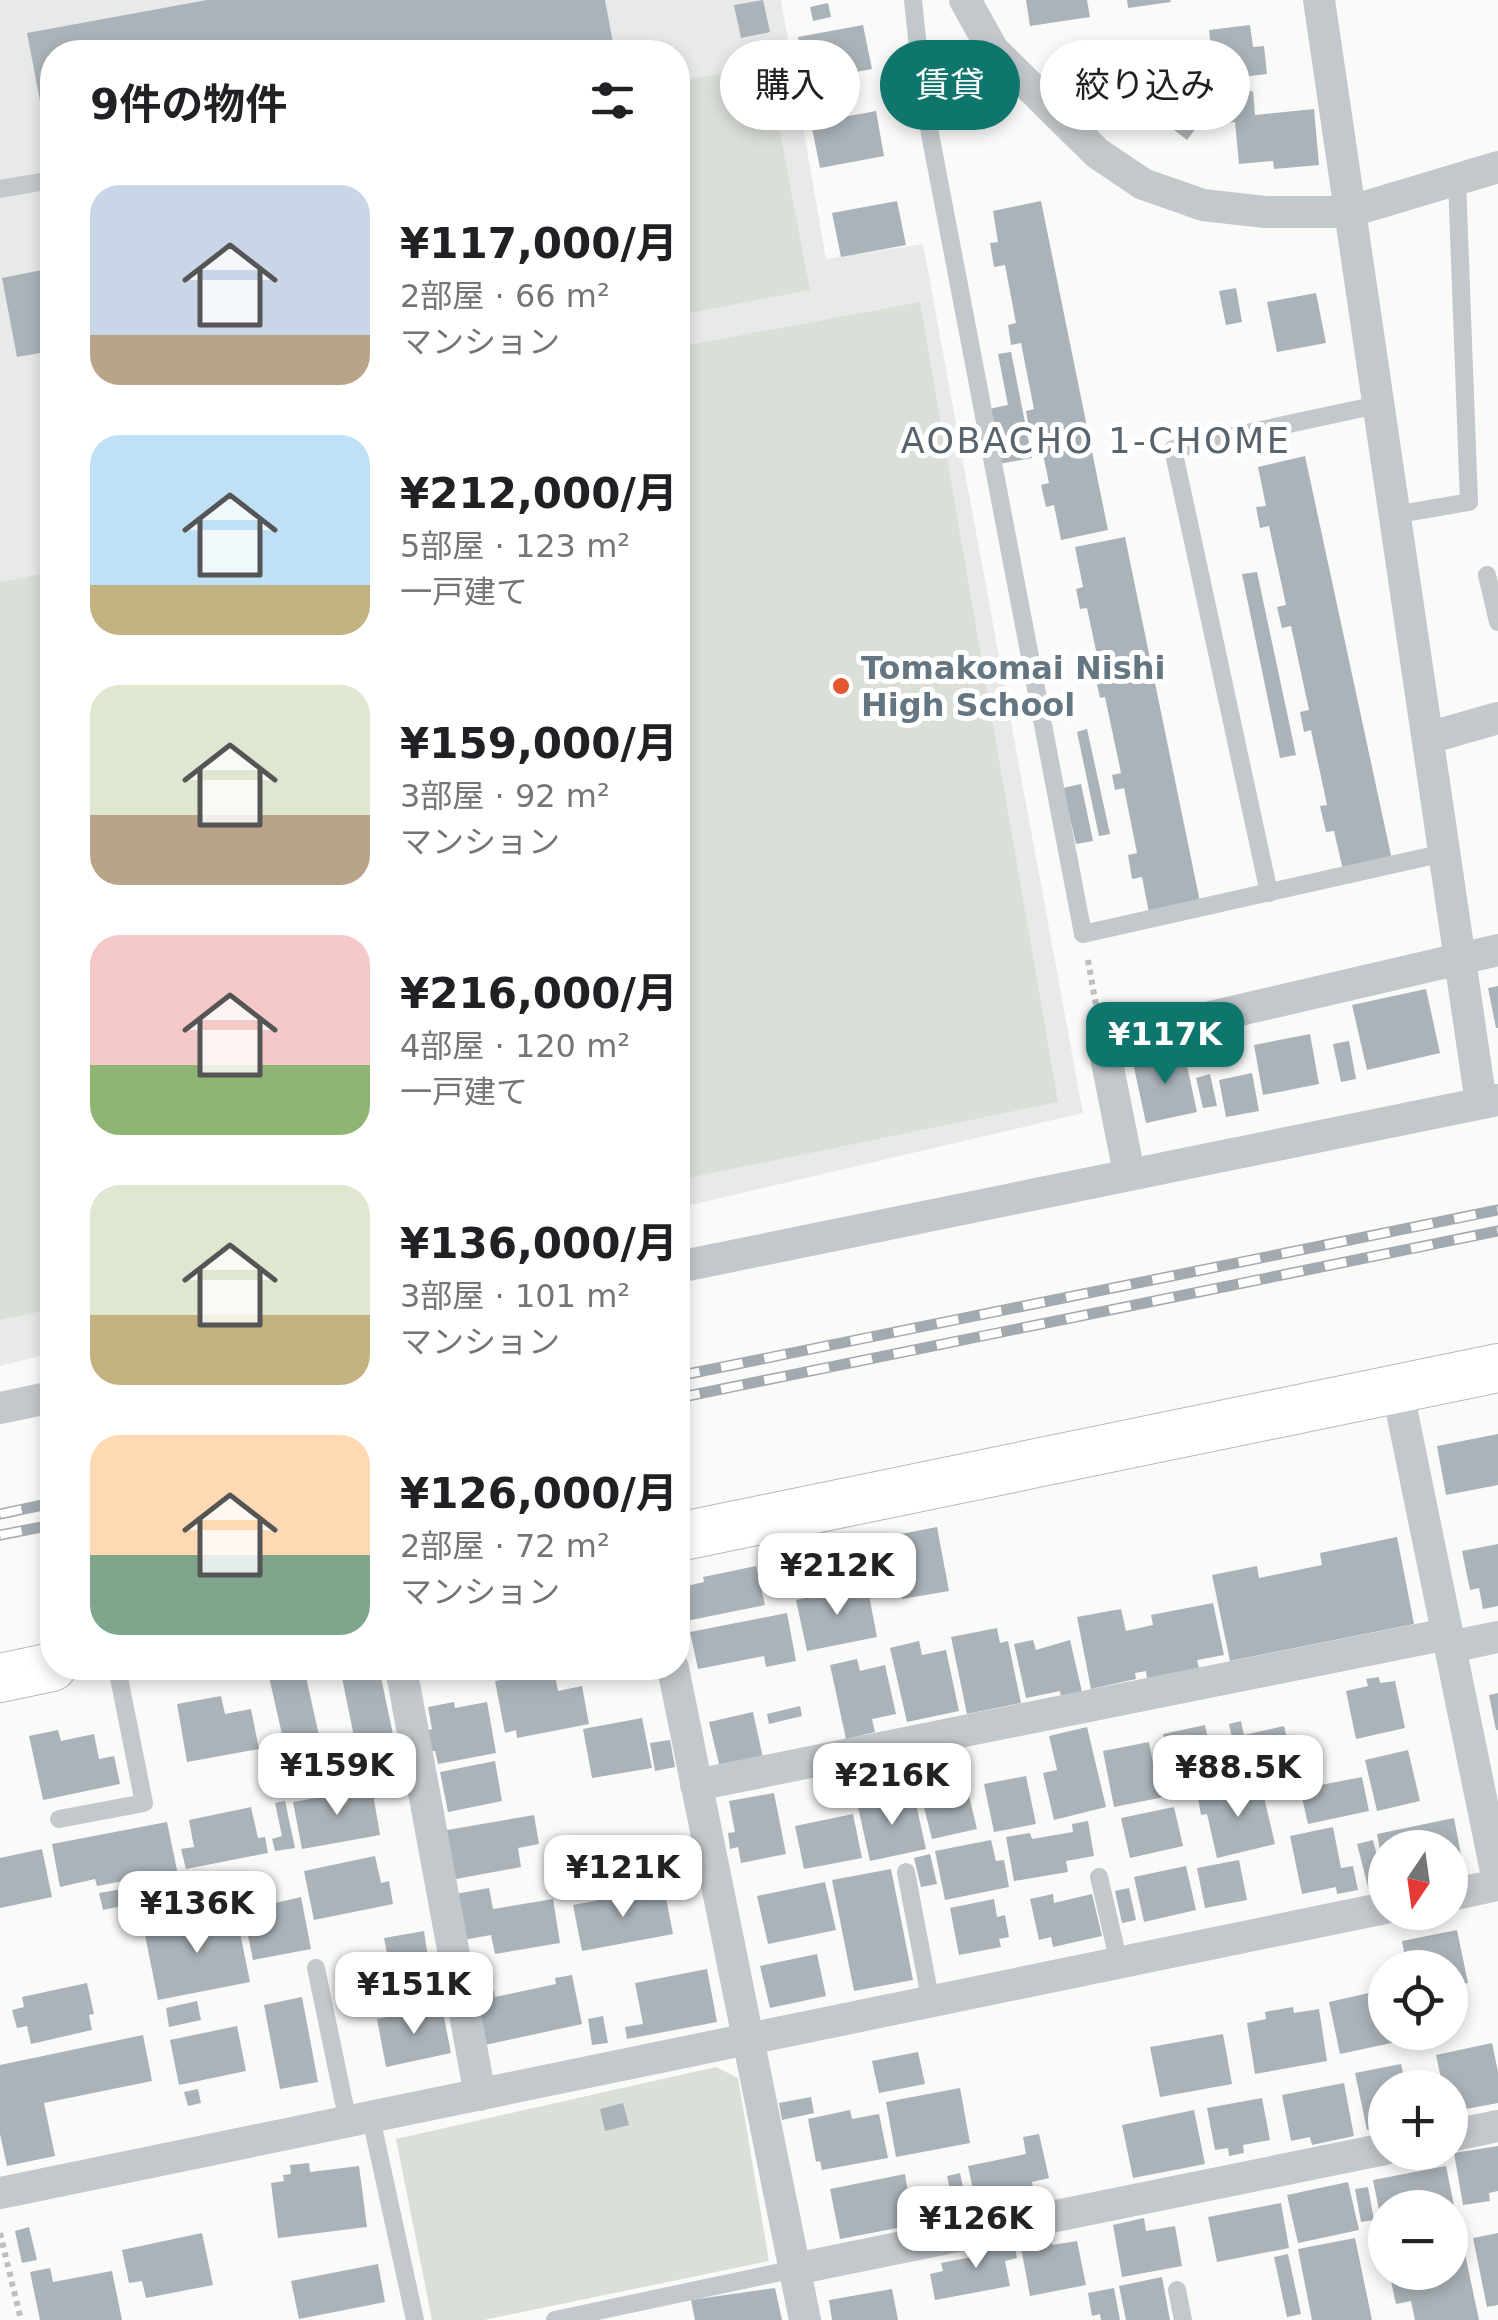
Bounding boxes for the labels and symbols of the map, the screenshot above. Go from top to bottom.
district label: AOBACHO 1-CHOME [901,421,1291,461]
place label: Tomakomai Nishi High School [861,649,1166,724]
marker: Tomakomai Nishi High School [830,675,852,697]
pin: ¥117K [1095,1002,1235,1087]
pin: ¥212K [767,1533,907,1618]
pin: ¥159K [267,1733,407,1818]
pin: ¥88.5K [1157,1735,1319,1820]
pin: ¥216K [822,1743,962,1828]
north arrow [1368,1830,1468,1930]
pin: ¥121K [553,1835,693,1920]
pin: ¥136K [127,1871,267,1956]
pin: ¥151K [344,1952,484,2037]
pin: ¥126K [906,2186,1046,2271]

